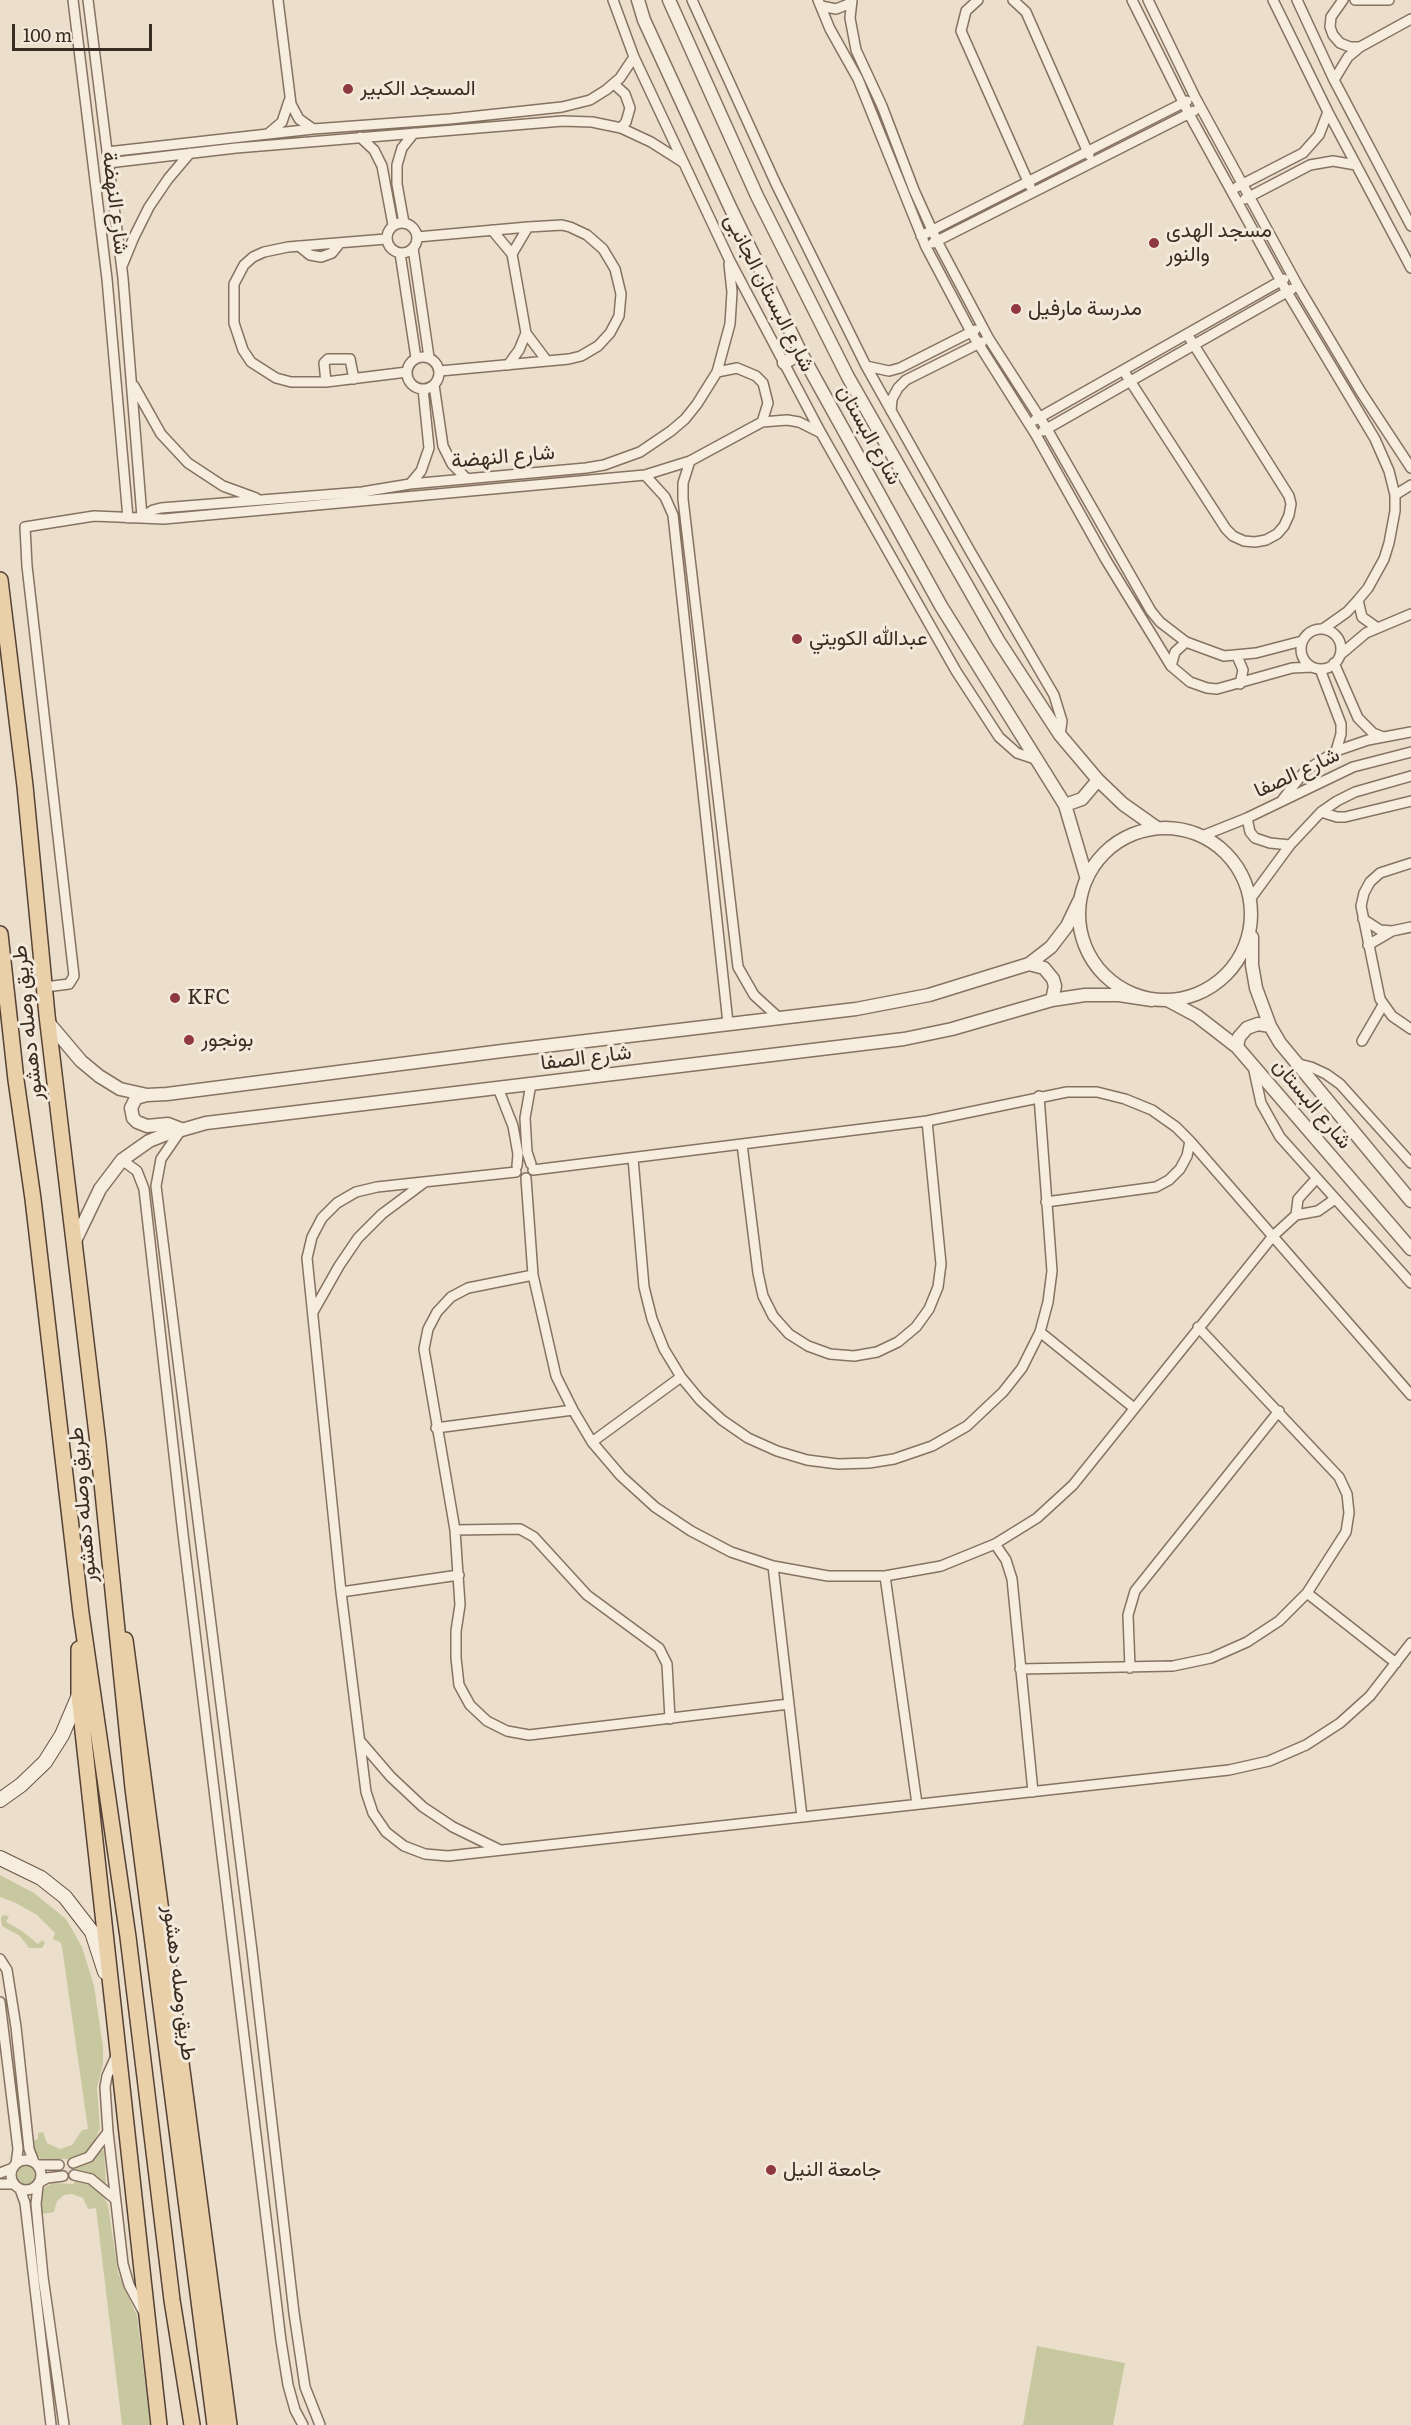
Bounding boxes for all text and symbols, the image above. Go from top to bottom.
scale bar [15,12,154,50]
text: 100 m [23,21,72,48]
place label: المسجد الكبير [360,76,476,102]
marker: المسجد الكبير [341,82,355,96]
street label: شارع النهضة [96,150,134,256]
street label: شارع البستان الجانبى [718,210,820,376]
place label: مسجد الهدى والنور [1166,218,1272,268]
marker: مسجد الهدى والنور [1147,236,1161,250]
place label: مدرسة مارفيل [1028,296,1142,322]
marker: مدرسة مارفيل [1009,302,1023,316]
street label: شارع البستان [831,381,907,489]
street label: شارع النهضة [450,440,556,474]
place label: عبدالله الكويتي [809,626,928,652]
marker: عبدالله الكويتي [790,632,804,646]
street label: شارع الصفا [1250,742,1344,804]
street label: طريق وصله دهشور [7,944,49,1102]
place label: KFC [187,985,230,1011]
marker: KFC [168,991,182,1005]
place label: بونجور [201,1027,253,1053]
marker: بونجور [182,1033,196,1047]
street label: شارع الصفا [539,1040,633,1076]
street label: شارع البستان [1267,1054,1357,1154]
street label: طريق وصله دهشور [64,1426,102,1584]
street label: طريق وصله دهشور [157,1904,201,2062]
place label: جامعة النيل [783,2157,881,2183]
marker: جامعة النيل [764,2163,778,2177]

